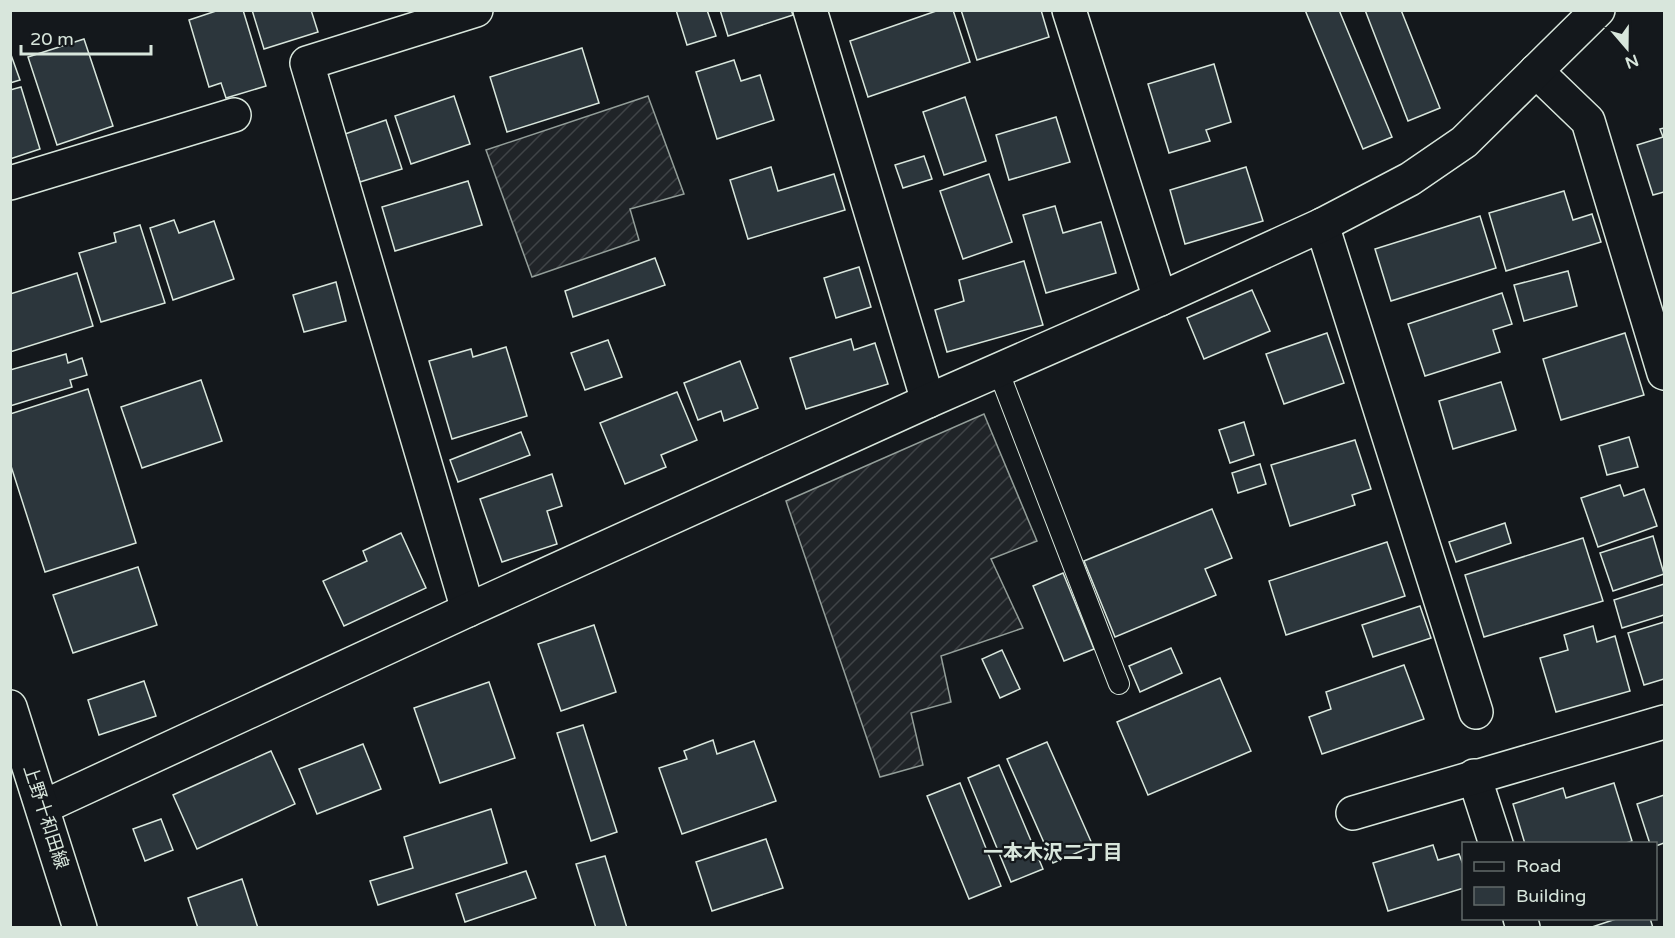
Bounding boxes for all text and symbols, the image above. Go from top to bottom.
scale bar [21,18,152,56]
north arrow [1597,18,1657,78]
text: 20 m [30,28,74,50]
text: N [1622,50,1641,73]
street label: 上野十和田線 [19,762,73,872]
district label: 一本木沢二丁目 [983,841,1123,865]
legend [1462,842,1657,920]
text: Road [1516,855,1561,877]
text: Building [1516,885,1586,907]

